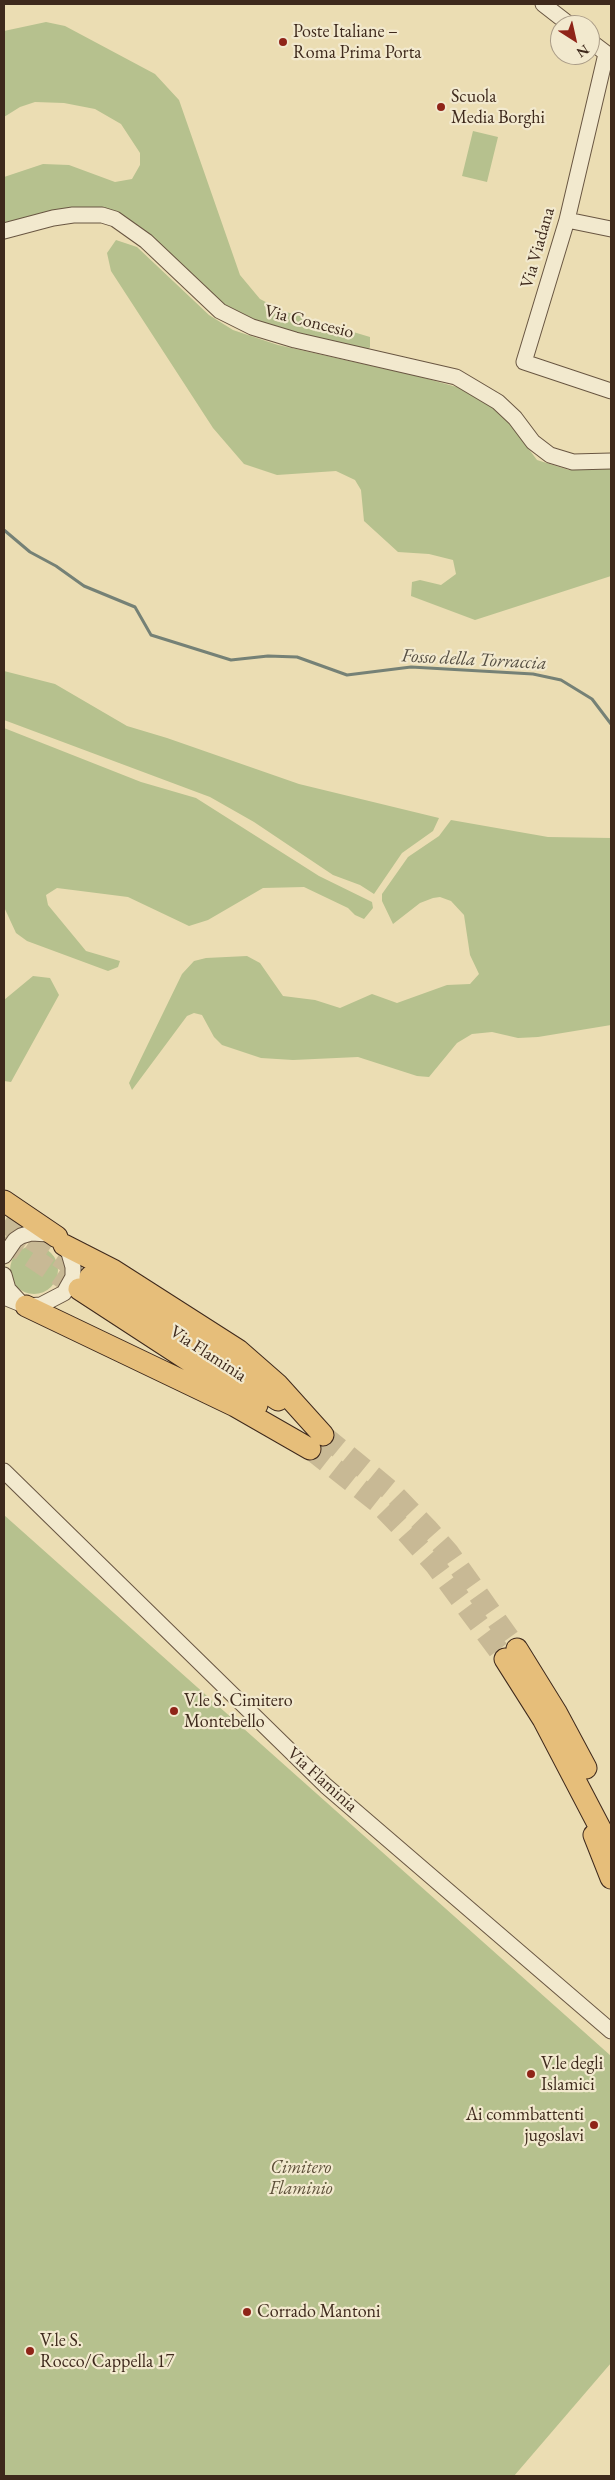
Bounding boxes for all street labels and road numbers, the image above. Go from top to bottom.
street label: Via Viadana [516,205,560,291]
street label: Via Concesio [262,300,356,344]
street label: Via Flaminia [166,1321,250,1387]
street label: Via Flaminia [282,1743,362,1817]

